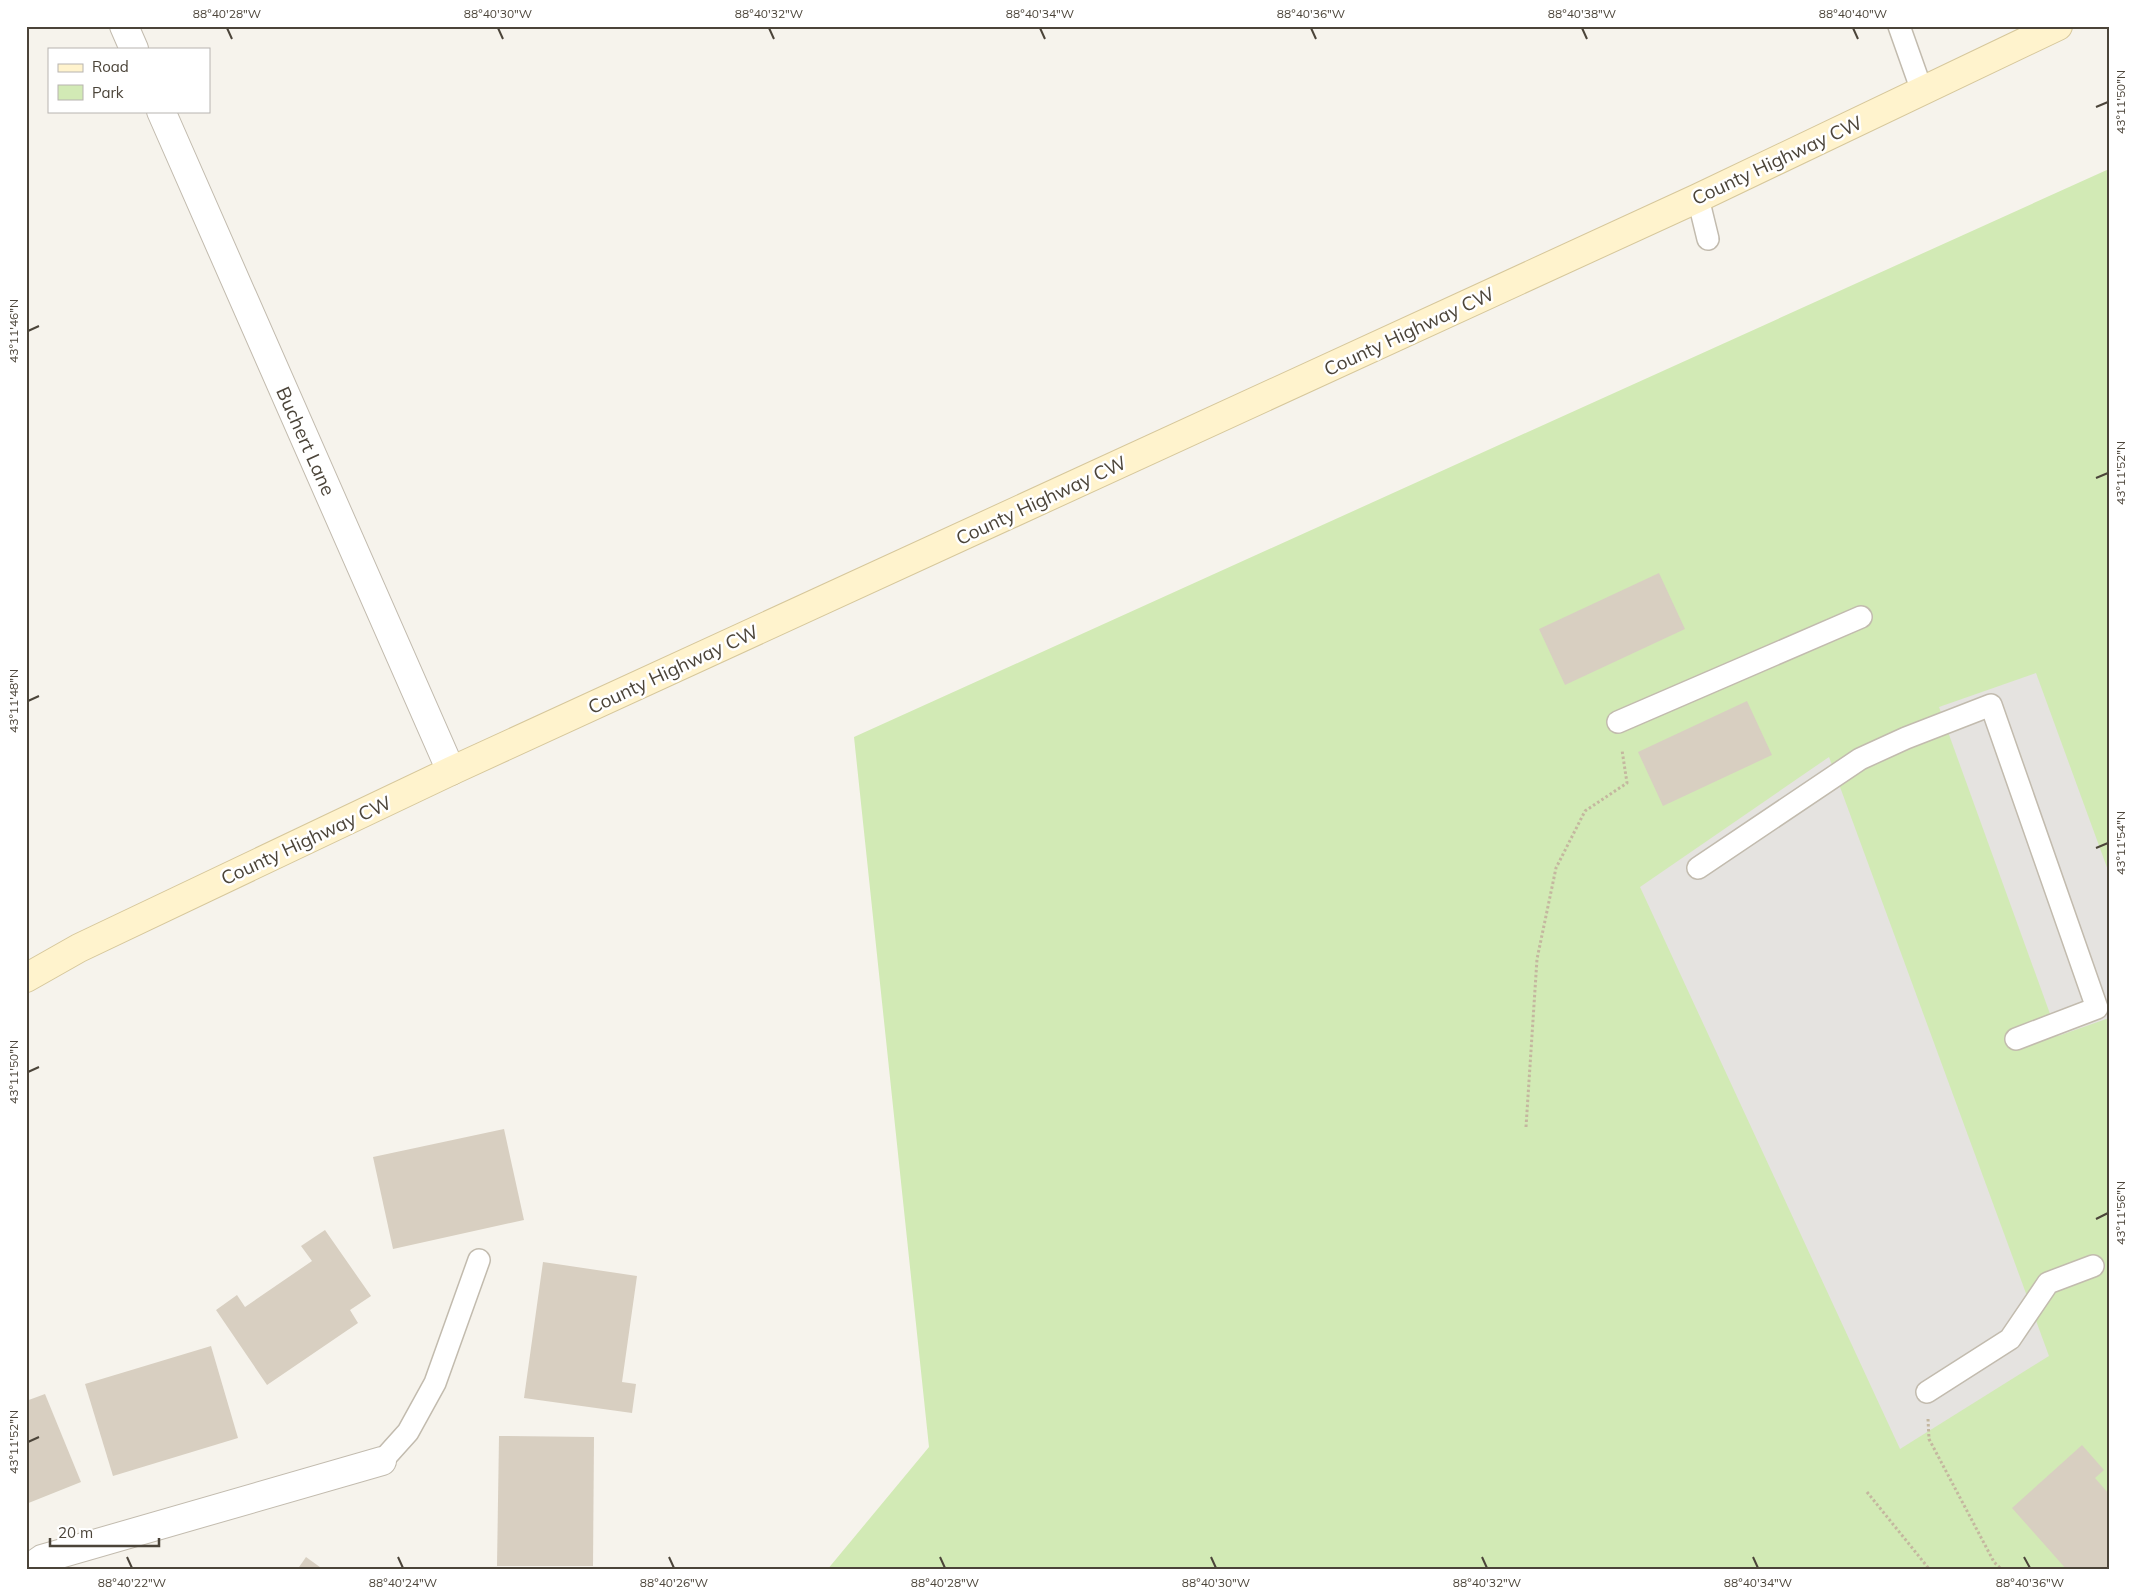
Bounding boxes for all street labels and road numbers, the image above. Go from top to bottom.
street label: County Highway CW [1688,110,1866,210]
street label: County Highway CW [1320,281,1498,381]
street label: Buchert Lane [271,383,341,499]
street label: County Highway CW [952,450,1130,550]
street label: County Highway CW [584,619,762,719]
street label: County Highway CW [217,790,395,890]

